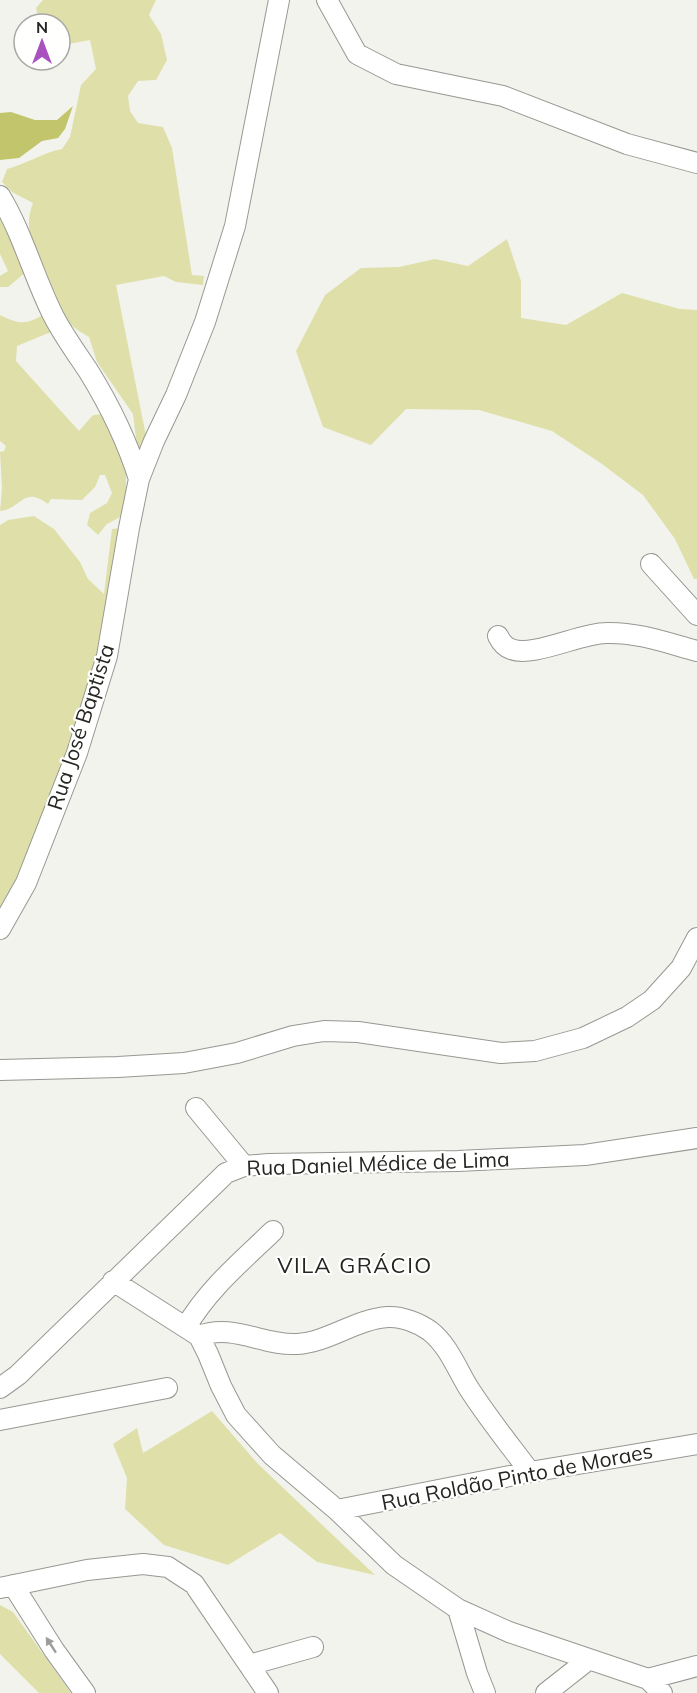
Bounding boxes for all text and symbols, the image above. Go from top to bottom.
north arrow [12,12,72,72]
text: N [36,17,48,37]
street label: Rua José Baptista [41,640,119,813]
street label: Rua Daniel Médice de Lima [246,1145,510,1181]
district label: VILA GRÁCIO [277,1251,433,1279]
street label: Rua Roldão Pinto de Moraes [379,1437,655,1515]
one-way arrow [46,1637,57,1653]

